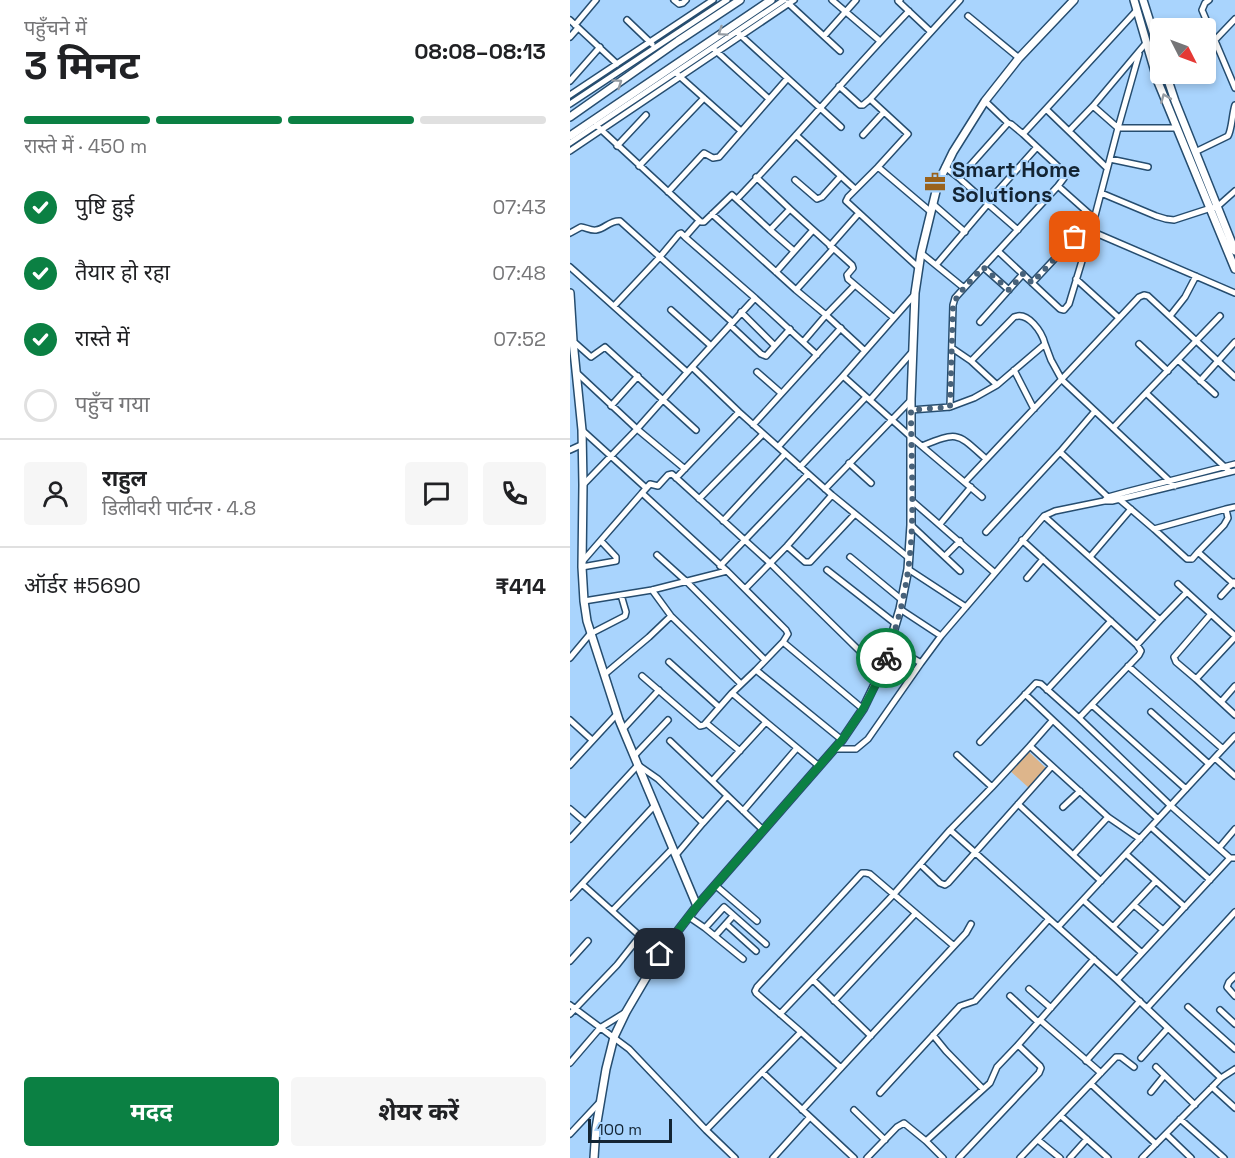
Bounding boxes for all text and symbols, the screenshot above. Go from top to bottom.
text: पहुँचने में [24,15,87,41]
north arrow [1150,18,1216,84]
map controls [1150,18,1216,84]
one-way arrow [718,25,728,37]
text: 08:08–08:13 [414,37,546,65]
text: 3 मिनट [24,41,139,90]
one-way arrow [611,79,622,90]
one-way arrow [1160,93,1172,104]
text: रास्ते में · 450 m [24,133,147,159]
place label: Smart Home Solutions [952,155,1081,208]
office icon: Smart Home Solutions [923,170,947,194]
icon: check [24,191,57,224]
text: पुष्टि हुई [75,192,134,220]
text: 07:43 [493,194,546,220]
pin [1049,211,1100,262]
icon: bag [1058,220,1091,253]
icon: check [24,257,57,290]
text: तैयार हो रहा [75,258,170,286]
text: 07:48 [492,260,546,286]
icon: check [24,323,57,356]
text: रास्ते में [75,324,130,352]
text: 07:52 [493,326,546,352]
text: पहुँच गया [75,390,150,418]
button: person [24,462,87,525]
button: chat [405,462,468,525]
button: phone [483,462,546,525]
text: राहुल [102,464,147,492]
text: डिलीवरी पार्टनर · 4.8 [102,495,256,521]
text: ऑर्डर #5690 [24,571,141,599]
text: ₹414 [495,572,546,600]
courier [856,628,916,688]
icon: bike [870,642,903,675]
pin [634,928,685,979]
icon: home [643,937,676,970]
button: मदद [24,1077,279,1146]
button: शेयर करें [291,1077,546,1146]
scale bar [588,1116,672,1144]
text: 100 m [597,1119,642,1140]

